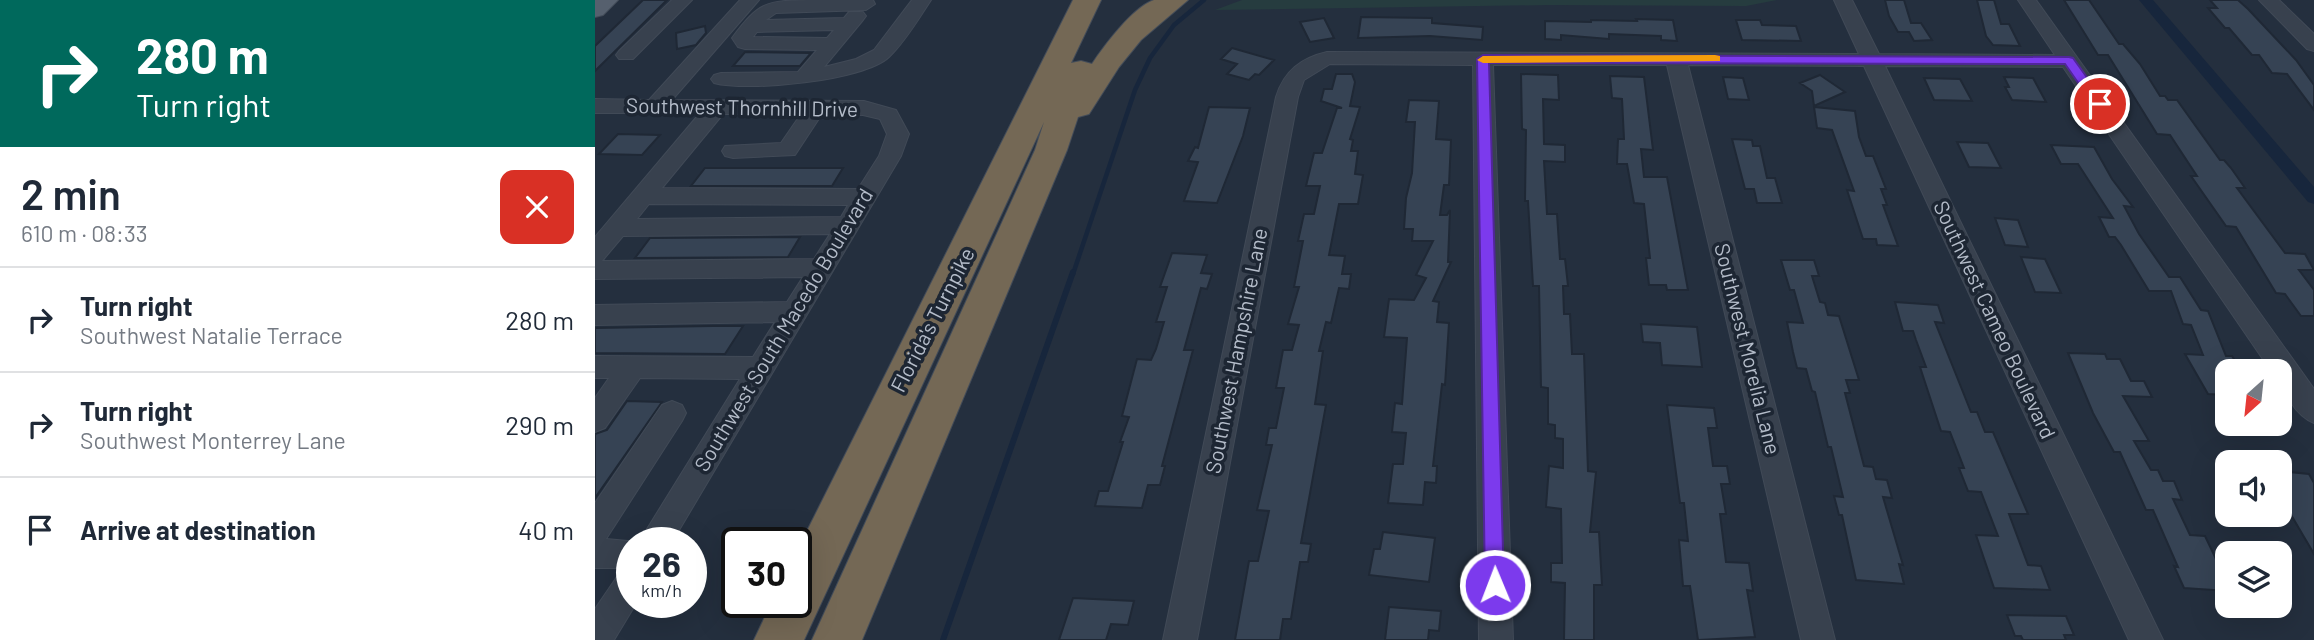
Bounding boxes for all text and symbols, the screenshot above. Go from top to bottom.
text: 280 m [136,25,269,84]
icon: right [21,28,112,119]
pin [2070,74,2130,134]
text: Turn right [136,85,271,123]
icon: arrive [2081,85,2119,123]
street label: Southwest Thornhill Drive [626,92,858,121]
text: 2 min [21,168,121,218]
button: close [500,170,574,244]
street label: Southwest South Macedo Boulevard [688,183,877,475]
street label: Southwest Cameo Boulevard [1929,196,2062,442]
text: 610 m · 08:33 [21,219,148,247]
street label: Southwest Hampshire Lane [1199,226,1272,476]
street label: Southwest Morelia Lane [1710,240,1787,457]
street label: Florida's Turnpike [884,243,979,396]
text: Turn right [80,290,193,321]
icon: right [21,301,59,339]
text: 280 m [505,304,574,335]
text: Southwest Natalie Terrace [80,321,343,349]
north arrow [2215,359,2293,436]
map controls [2215,359,2292,618]
text: Turn right [80,395,193,426]
icon: right [21,406,59,444]
text: 290 m [505,409,574,440]
text: Southwest Monterrey Lane [80,426,346,454]
button: sound [2215,450,2292,527]
icon: arrive [21,511,59,549]
text: Arrive at destination [80,514,316,545]
text: 40 m [518,514,574,545]
speed limit sign: 30 [721,527,812,618]
button: layers [2215,541,2292,618]
text: 26 [642,542,681,584]
position arrow [1458,548,1532,622]
text: km/h [641,579,682,601]

